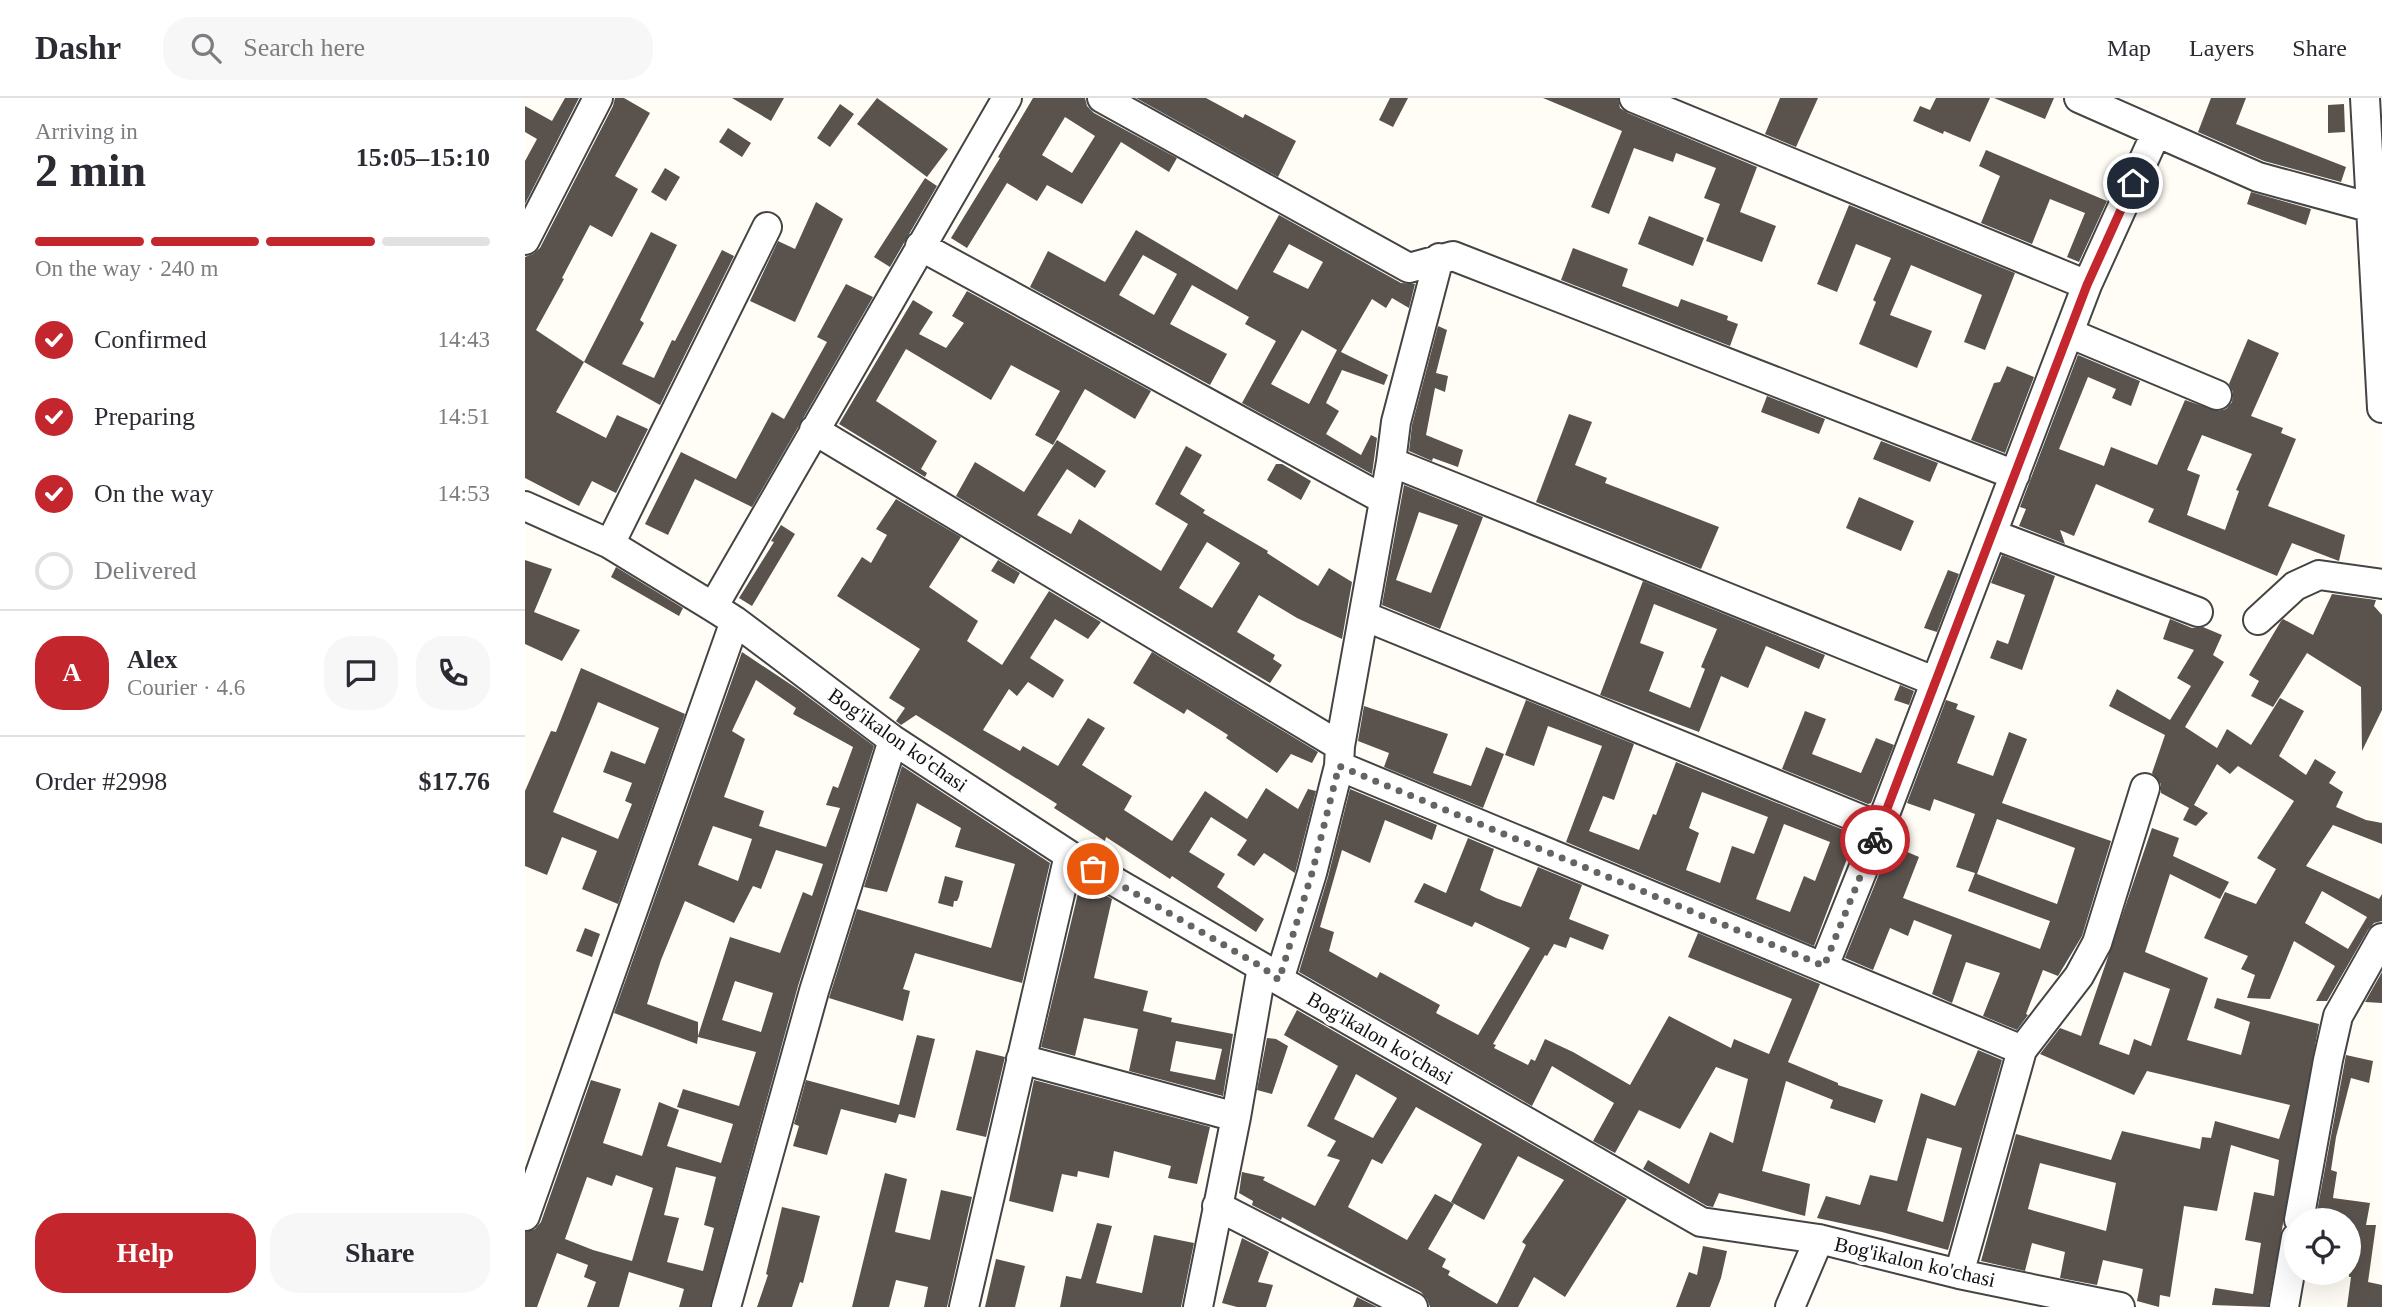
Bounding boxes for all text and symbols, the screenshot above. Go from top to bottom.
search box [163,17,653,80]
icon: search [187,29,225,67]
text: Dashr [35,30,121,66]
text: Search here [243,33,365,62]
text: Map [2107,35,2151,61]
text: Layers [2189,35,2254,61]
text: Share [2292,35,2347,61]
text: Arriving in [35,119,138,144]
text: 15:05–15:10 [356,143,490,172]
text: 2 min [35,145,146,196]
pin [2103,153,2163,213]
icon: home [2114,164,2152,202]
text: On the way · 240 m [35,256,218,281]
icon: check [35,321,73,359]
text: Confirmed [94,325,207,354]
text: 14:43 [438,327,490,352]
icon: check [35,398,73,436]
text: Preparing [94,402,195,431]
text: 14:51 [438,404,490,429]
icon: check [35,475,73,513]
text: On the way [94,479,214,508]
text: 14:53 [438,481,490,506]
text: Delivered [94,556,197,585]
button: chat [324,636,398,710]
button: phone [416,636,490,710]
text: Alex [127,645,178,674]
text: A [63,658,81,687]
text: Courier · 4.6 [127,675,245,700]
street label: Bog'ikalon ko'chasi [824,683,972,797]
text: Order #2998 [35,767,167,796]
text: $17.76 [419,767,490,796]
courier [1840,805,1910,875]
icon: bike [1856,821,1894,859]
pin [1063,839,1123,899]
icon: bag [1074,850,1112,888]
street label: Bog'ikalon ko'chasi [1303,986,1457,1090]
map controls [2284,1208,2361,1285]
button: locate [2284,1208,2361,1285]
button: Help [35,1213,256,1293]
button: Share [270,1213,490,1293]
street label: Bog'ikalon ko'chasi [1832,1232,1998,1292]

